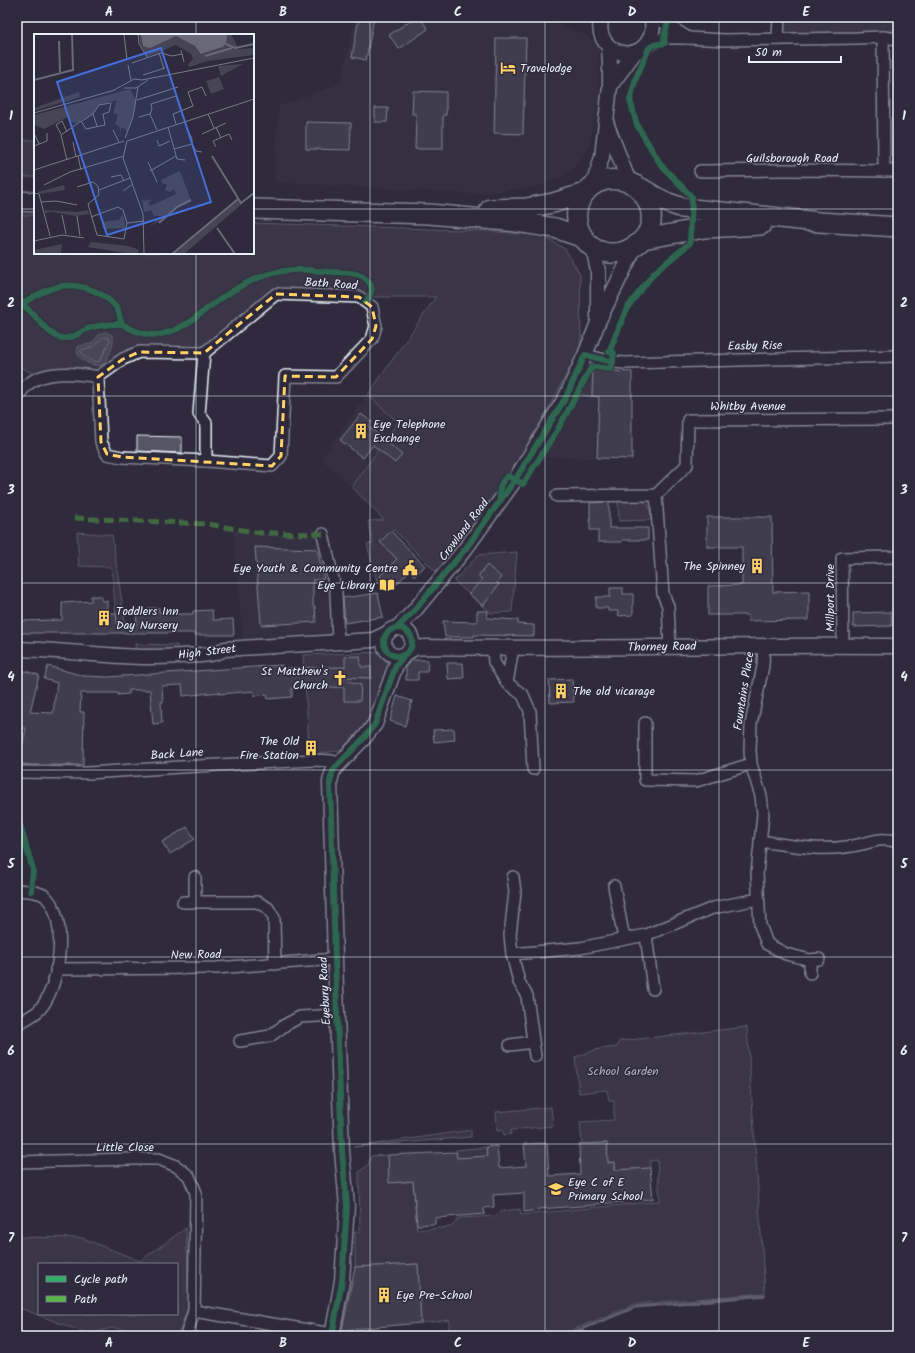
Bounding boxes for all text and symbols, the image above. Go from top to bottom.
text: A [105,2,113,23]
text: B [279,2,287,23]
text: C [454,2,462,23]
text: D [628,2,637,23]
text: E [802,2,810,23]
inset map [34,34,254,254]
scale bar [749,38,841,64]
text: 50 m [755,43,782,62]
hotel icon: Travelodge [499,59,517,77]
place label: Travelodge [520,59,573,78]
text: 1 [9,106,13,127]
text: 1 [902,106,906,127]
street label: Guilsborough Road [746,149,839,168]
street label: Bath Road [304,273,359,295]
text: 2 [7,293,15,314]
text: 2 [900,293,908,314]
street label: Easby Rise [727,336,783,356]
street label: Whitby Avenue [710,397,786,416]
place label: Eye Telephone Exchange [373,415,446,448]
building icon: Eye Telephone Exchange [352,422,370,440]
text: 3 [6,480,15,501]
text: 3 [899,480,908,501]
street label: Crowland Road [434,494,495,565]
place label: The Spinney [683,557,745,576]
building icon: The Spinney [748,557,766,575]
place label: Eye Youth & Community Centre [233,559,399,578]
public building icon: Eye Youth & Community Centre [401,559,419,577]
street label: Millport Drive [821,563,840,632]
place label: Eye Library [317,576,375,595]
library icon: Eye Library [378,576,396,594]
place label: Toddlers Inn Day Nursery [116,602,179,635]
building icon: Toddlers Inn Day Nursery [95,609,113,627]
street label: Thorney Road [628,637,697,657]
street label: High Street [177,639,237,665]
street label: Fountains Place [728,650,760,732]
place label: St Matthew's Church [261,662,328,695]
text: 4 [7,667,15,688]
text: 4 [900,667,908,688]
church icon: St Matthew's Church [331,669,349,687]
building icon: The old vicarage [552,682,570,700]
place label: The old vicarage [573,682,655,701]
place label: The Old Fire Station [240,732,300,765]
building icon: The Old Fire Station [302,739,320,757]
street label: Back Lane [150,743,205,765]
text: 5 [7,854,16,875]
text: 5 [900,854,909,875]
street label: New Road [171,945,222,965]
street label: Eyebury Road [314,955,336,1026]
text: 6 [7,1041,15,1062]
text: 6 [900,1041,908,1062]
park label: School Garden [587,1062,659,1081]
street label: Little Close [96,1138,155,1157]
place label: Eye C of E Primary School [568,1173,643,1206]
school or university icon: Eye C of E Primary School [547,1180,565,1198]
text: 7 [8,1228,15,1249]
text: 7 [901,1228,908,1249]
legend [38,1263,178,1315]
text: Cycle path [74,1270,128,1289]
building icon: Eye Pre-School [375,1286,393,1304]
place label: Eye Pre-School [396,1286,472,1305]
text: Path [74,1290,97,1309]
text: A [105,1333,113,1353]
text: B [279,1333,287,1353]
text: C [454,1333,462,1353]
text: D [628,1333,637,1353]
text: E [802,1333,810,1353]

